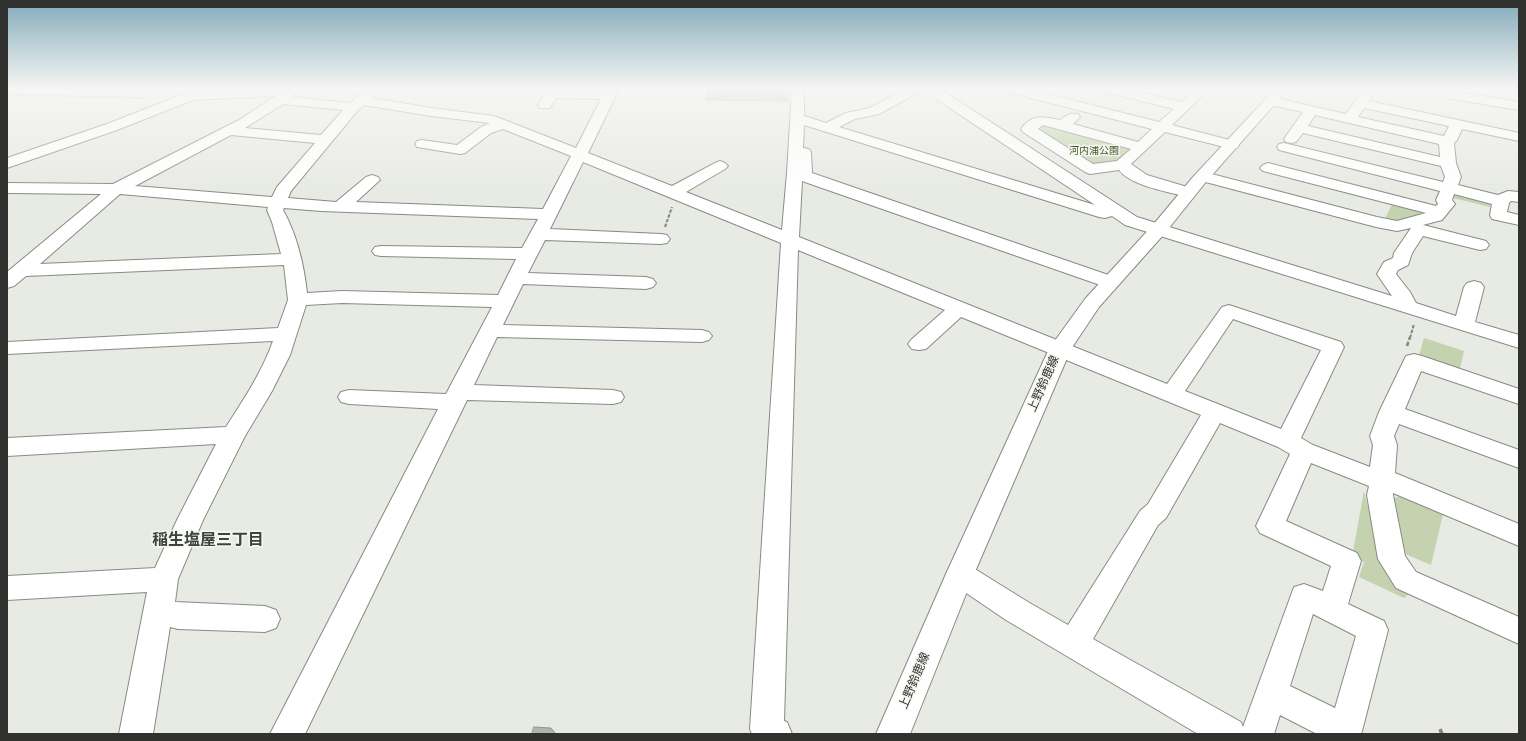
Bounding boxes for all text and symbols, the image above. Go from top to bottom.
park label: 河内浦公園 [1069,145,1119,157]
street label: 上野鈴鹿線 [1025,354,1063,414]
district label: 稲生塩屋三丁目 [152,531,264,551]
street label: 上野鈴鹿線 [897,651,933,711]

